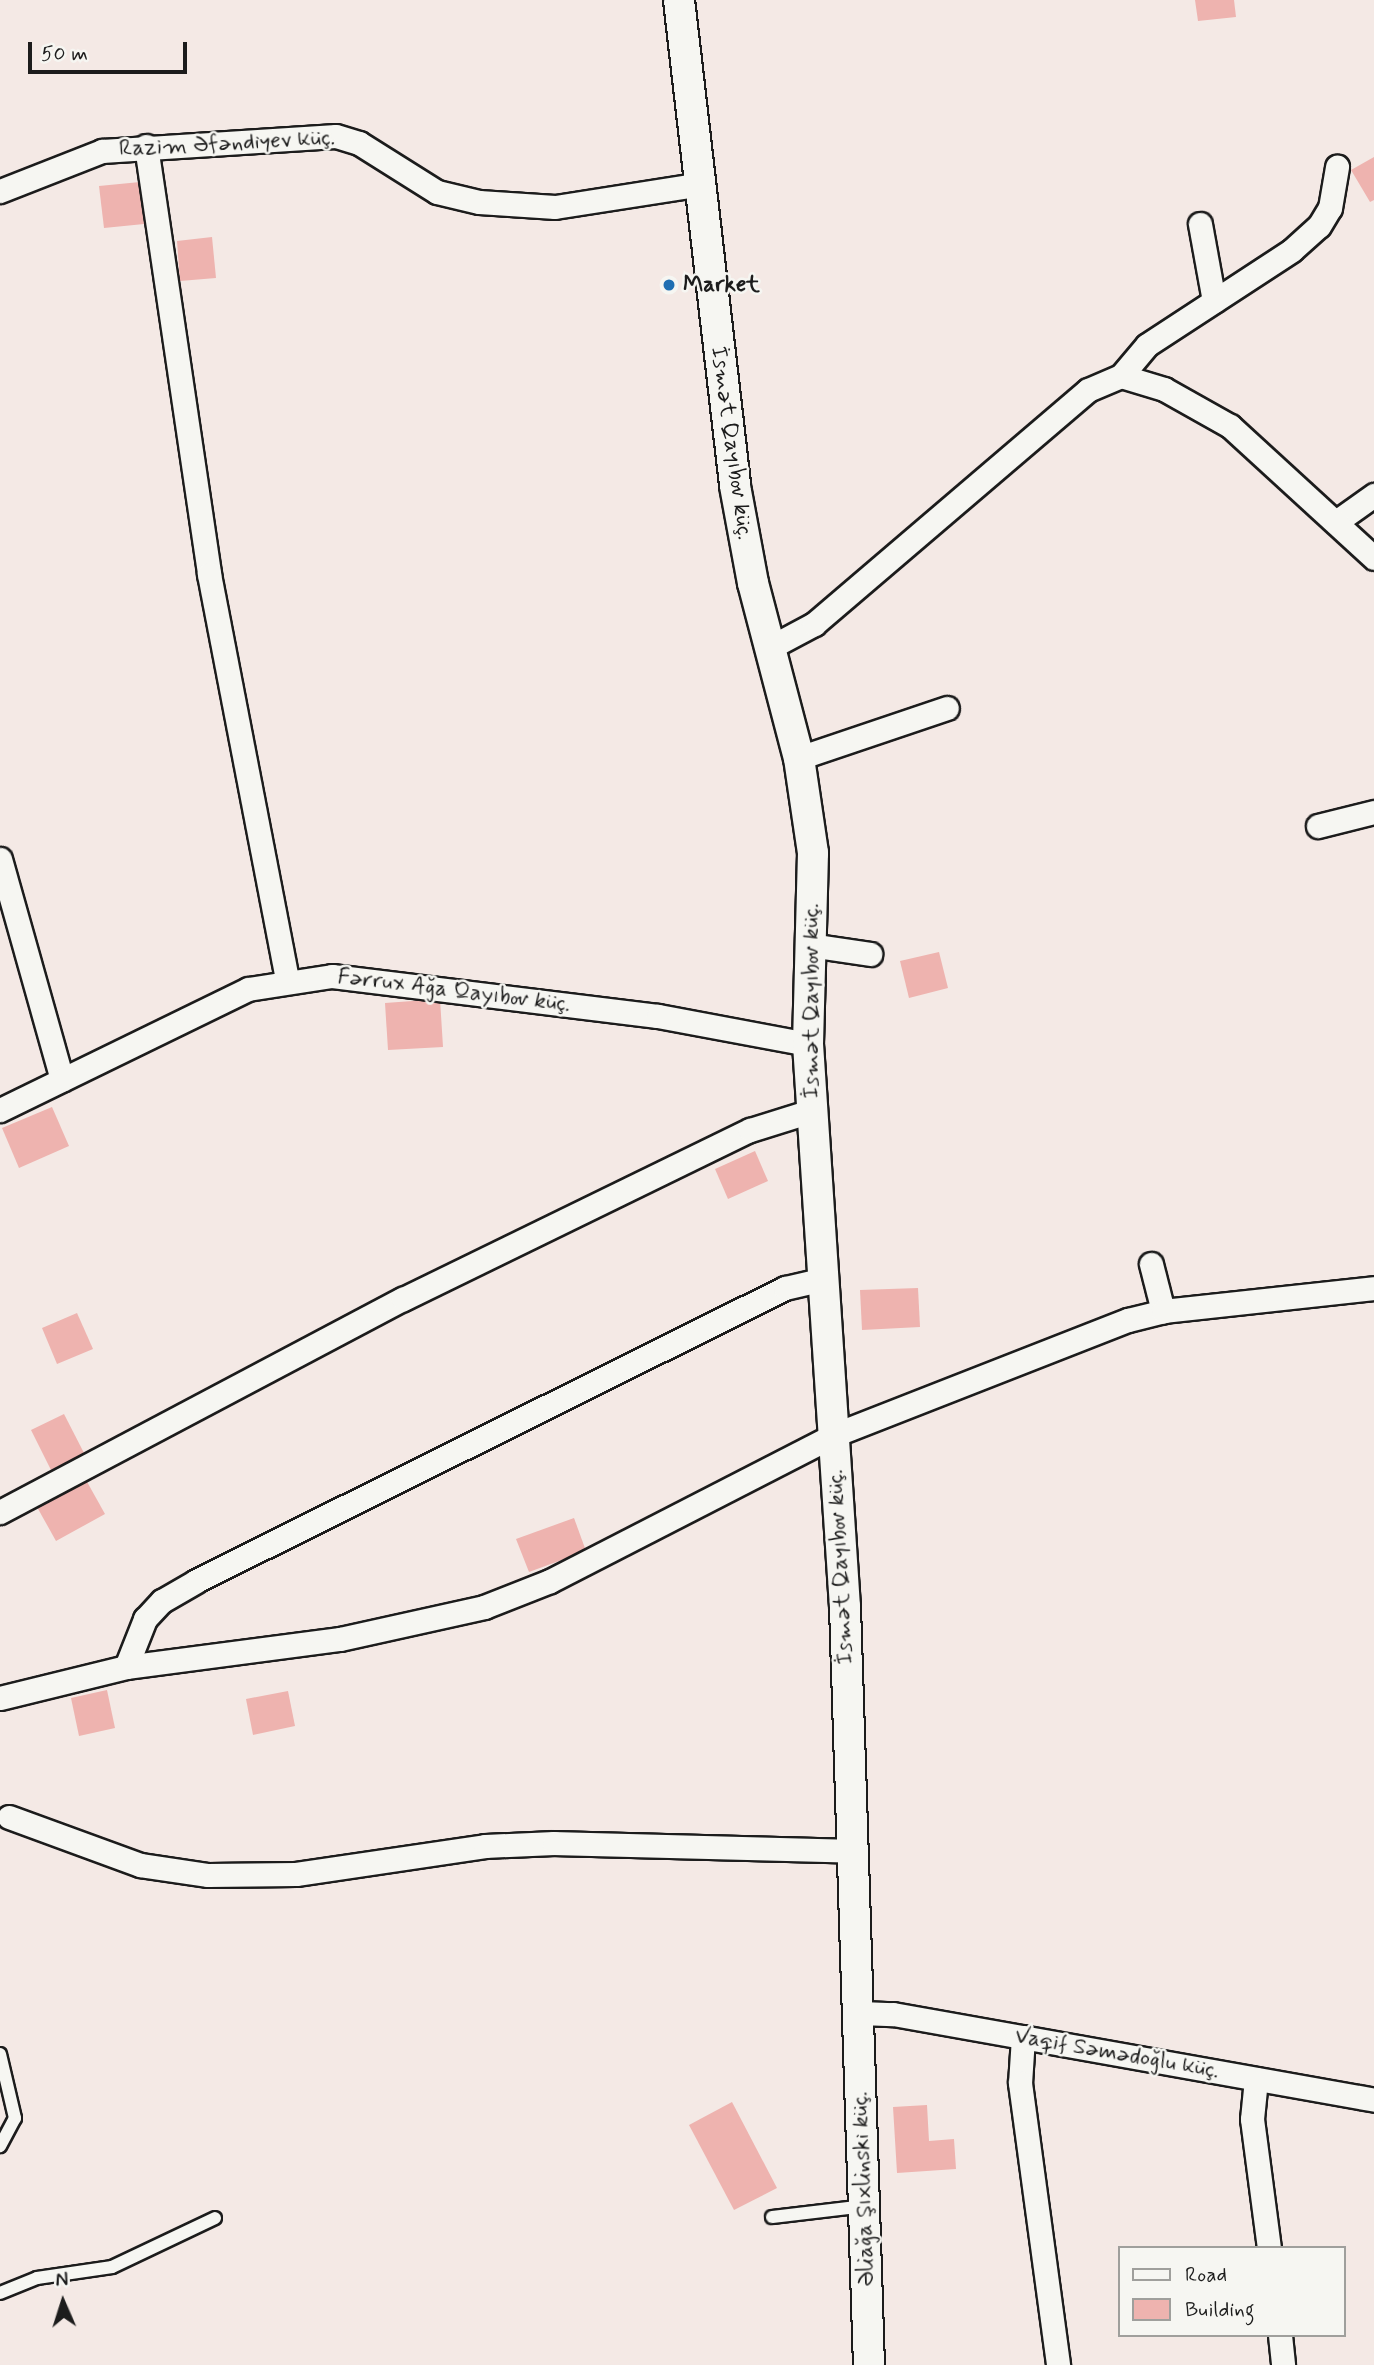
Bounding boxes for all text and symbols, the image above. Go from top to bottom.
scale bar [32,28,191,72]
text: 50 m [41,40,88,68]
street label: Razim Əfəndiyev küç. [119,125,335,163]
place label: Market [683,271,760,299]
marker: Market [661,277,677,293]
street label: İsmət Qayıbov küç. [704,344,758,542]
street label: İsmət Qayıbov küç. [798,903,826,1099]
street label: Fərrux Ağa Qayıbov küç. [335,963,573,1019]
street label: İsmət Qayıbov küç. [822,1469,860,1665]
street label: Vaqif Səmədoğlu küç. [1013,2023,1221,2085]
street label: Əliağa Şıxlinski küç. [847,2091,881,2287]
legend [1118,2246,1346,2337]
text: Road [1185,2261,1227,2289]
north arrow [28,2267,98,2337]
text: N [55,2268,69,2293]
text: Building [1185,2296,1255,2324]

